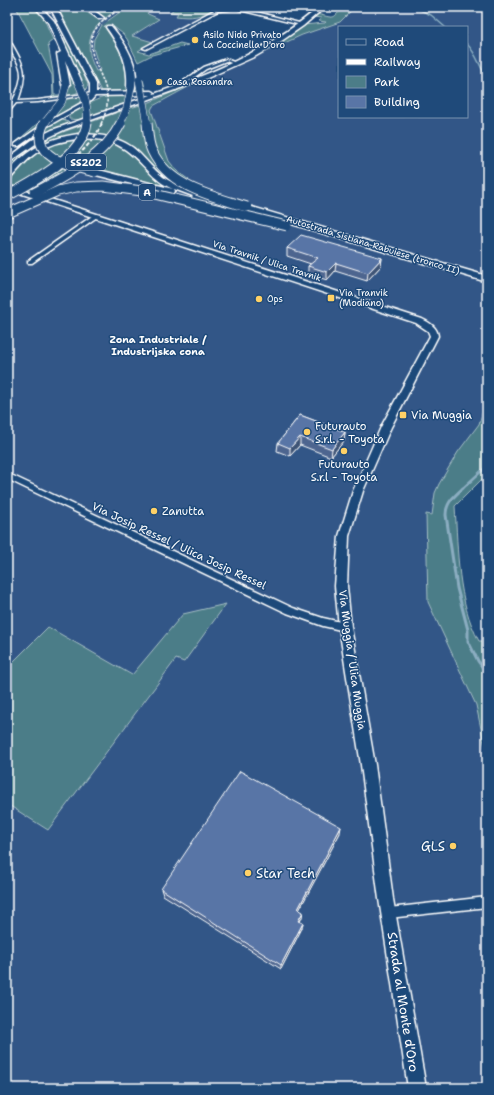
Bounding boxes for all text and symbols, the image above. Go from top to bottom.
legend [338,26,468,118]
place label: Asilo Nido Privato La Coccinella D'oro [203,29,285,51]
text: Road [374,34,405,50]
marker: Asilo Nido Privato La Coccinella D'oro [190,35,200,45]
text: Railway [374,54,421,70]
text: Park [374,74,400,90]
place label: Casa Rosandra [167,76,233,88]
marker: Casa Rosandra [154,77,164,87]
text: Building [374,94,420,110]
road number: SS202 [66,154,106,170]
road number: A [139,184,155,200]
street label: Autostrada Sistiana-Rabuiese (tronco II) [285,213,461,277]
street label: Via Travnik / Ulica Travnik [211,238,323,284]
place label: Via Tranvik (Modiano) [339,287,388,309]
place label: Ops [267,293,283,305]
marker: Via Tranvik (Modiano) [326,293,336,303]
marker: Ops [254,294,264,304]
district label: Zona Industriale / Industrijska cona [110,333,207,358]
place label: Via Muggia [411,408,472,423]
marker: Via Muggia [398,410,408,420]
place label: Futurauto S.r.l. - Toyota [315,419,385,447]
marker: Futurauto S.r.l. - Toyota [302,427,312,437]
marker: Futurauto S.r.l - Toyota [339,446,349,456]
place label: Futurauto S.r.l - Toyota [311,457,377,485]
street label: Via Josip Ressel / Ulica Josip Ressel [89,499,269,593]
place label: Zanutta [162,504,204,519]
marker: Zanutta [149,506,159,516]
street label: Via Muggia / Ulica Muggia [335,589,369,731]
place label: GLS [421,838,445,855]
marker: GLS [448,841,458,851]
place label: Star Tech [256,865,315,882]
marker: Star Tech [243,868,253,878]
street label: Strada al Monte d'Oro [384,931,422,1073]

